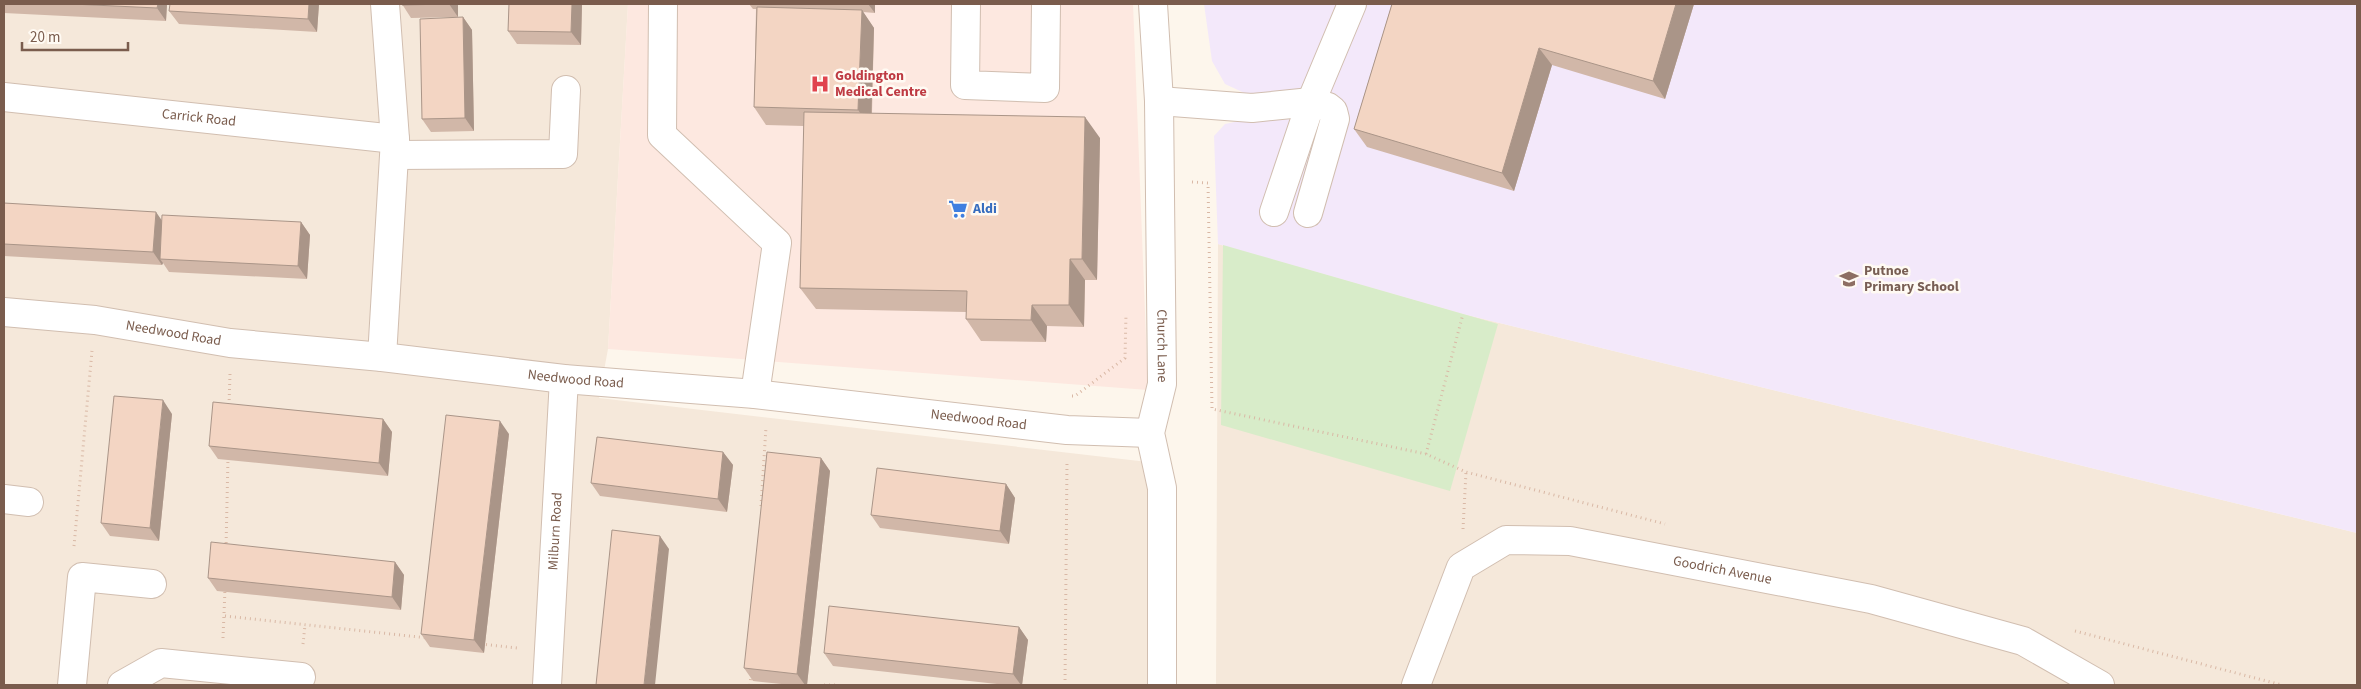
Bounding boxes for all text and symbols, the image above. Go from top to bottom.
scale bar [22,20,129,52]
text: 20 m [30,27,60,48]
place label: Goldington Medical Centre [835,66,927,102]
hospital icon: Goldington Medical Centre [809,73,831,95]
street label: Carrick Road [161,104,237,132]
supermarket icon: Aldi [947,198,969,220]
place label: Aldi [972,199,997,219]
place label: Putnoe Primary School [1864,261,1959,297]
school or university icon: Putnoe Primary School [1838,268,1860,290]
street label: Church Lane [1151,309,1172,383]
street label: Needwood Road [124,315,223,351]
street label: Needwood Road [526,365,625,394]
street label: Needwood Road [930,404,1028,435]
street label: Milburn Road [543,492,568,571]
street label: Goodrich Avenue [1671,551,1773,590]

